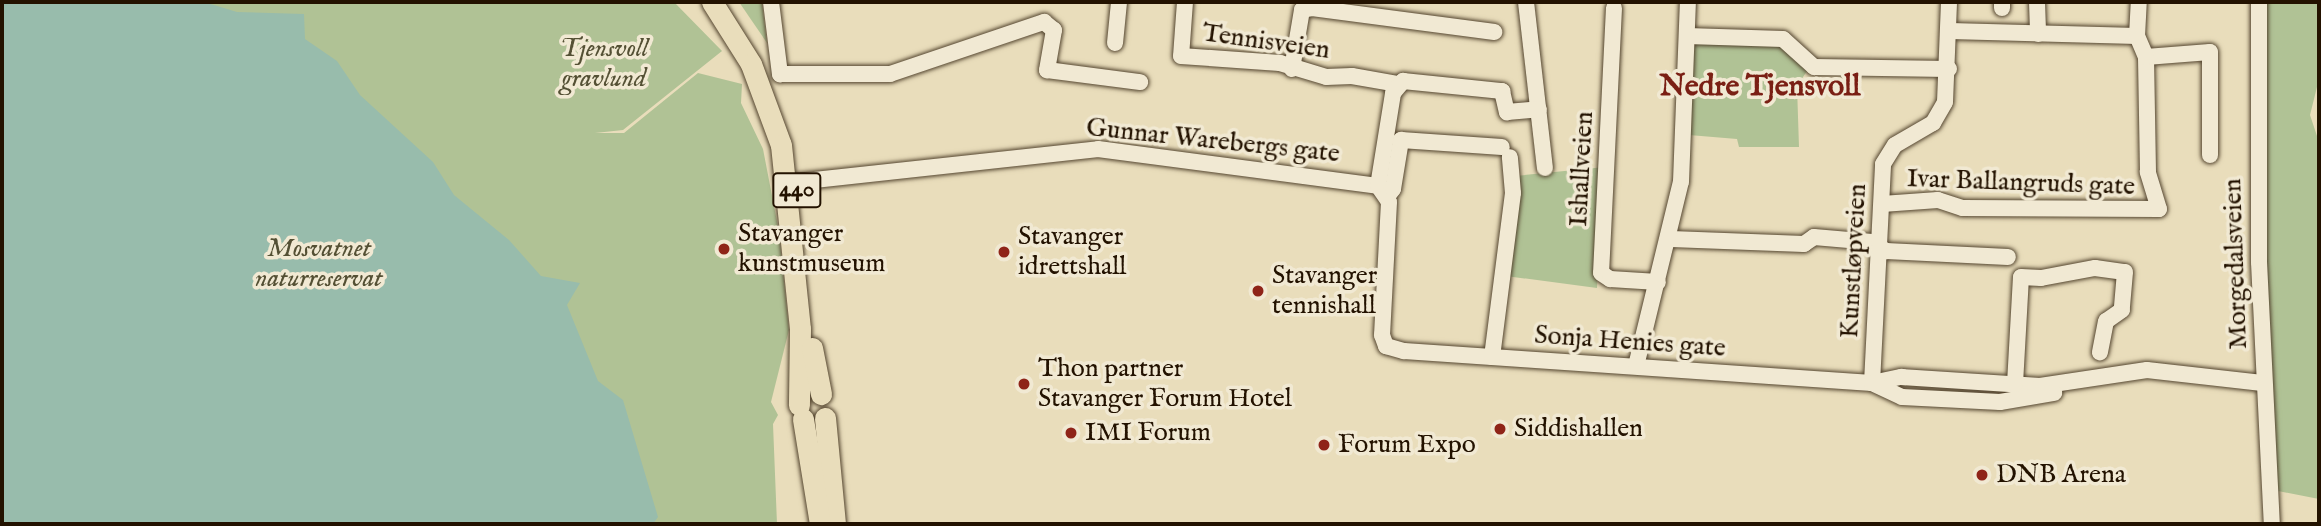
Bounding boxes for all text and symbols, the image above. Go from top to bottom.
street label: Tennisveien [1200,18,1332,66]
park label: Tjensvoll gravlund [560,33,648,94]
district label: Nedre Tjensvoll [1659,69,1861,105]
street label: Ishallveien [1563,111,1601,227]
street label: Gunnar Warebergs gate [1085,112,1341,170]
street label: Ivar Ballangruds gate [1906,163,2136,203]
road number: 440 [771,170,823,210]
street label: Morgedalsveien [2217,178,2255,350]
street label: Kunstløpveien [1834,183,1874,339]
place label: Stavanger kunstmuseum [738,218,885,280]
place label: Stavanger idrettshall [1018,221,1126,282]
park label: Mosvatnet naturreservat [255,233,383,294]
marker: Stavanger kunstmuseum [716,241,732,257]
marker: Stavanger idrettshall [996,244,1012,260]
place label: Stavanger tennishall [1272,260,1377,322]
marker: Stavanger tennishall [1250,283,1266,299]
street label: Sonja Henies gate [1533,320,1727,364]
place label: Thon partner Stavanger Forum Hotel [1038,353,1292,414]
marker: Thon partner Stavanger Forum Hotel [1016,376,1032,392]
place label: Siddishallen [1514,413,1643,445]
place label: IMI Forum [1085,417,1211,449]
marker: Siddishallen [1492,421,1508,437]
marker: IMI Forum [1063,425,1079,441]
place label: Forum Expo [1338,429,1476,461]
marker: Forum Expo [1316,437,1332,453]
place label: DNB Arena [1996,459,2126,491]
marker: DNB Arena [1974,467,1990,483]

